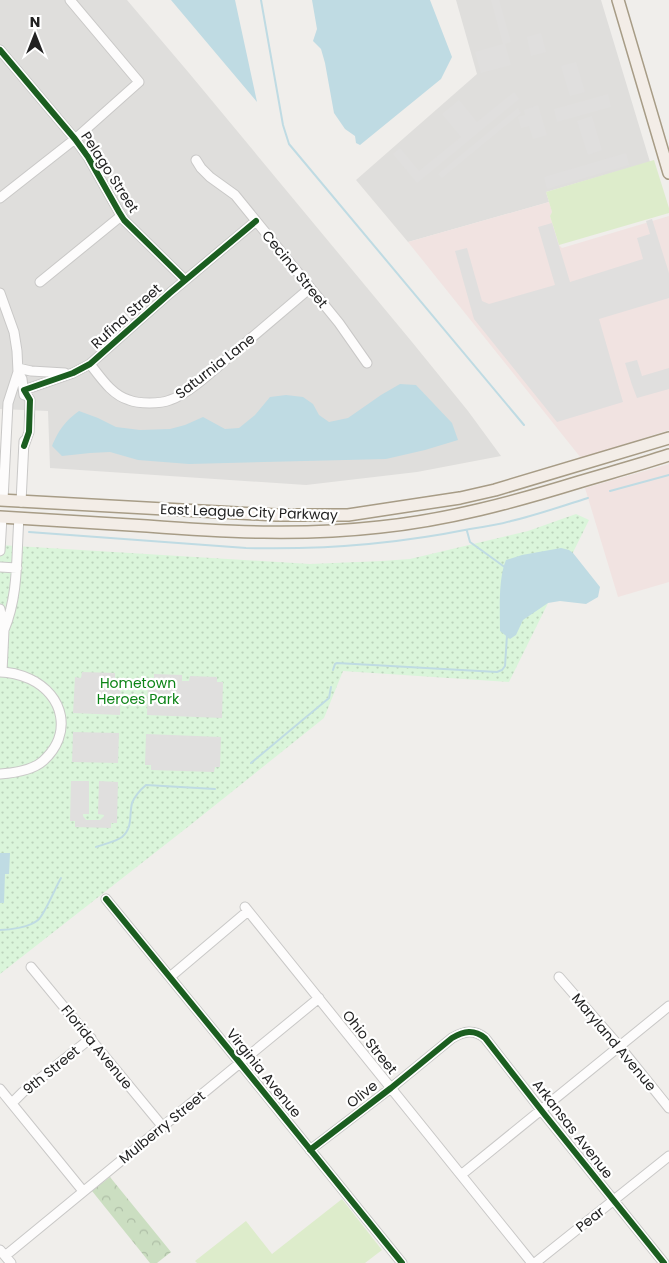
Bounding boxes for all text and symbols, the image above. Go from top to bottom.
north arrow [10,10,60,60]
text: N [30,12,40,32]
street label: Pelago Street [76,128,144,216]
street label: Cecina Street [257,226,333,312]
street label: Rufina Street [86,279,166,353]
street label: Saturnia Lane [171,328,259,403]
street label: East League City Parkway [160,499,338,525]
park label: Hometown Heroes Park [97,673,180,709]
street label: Maryland Avenue [567,989,661,1096]
street label: Florida Avenue [57,1001,137,1094]
street label: Ohio Street [338,1006,402,1078]
street label: Virginia Avenue [222,1024,306,1122]
street label: 9th Street [18,1041,84,1099]
street label: Olive [342,1075,382,1112]
street label: Arkansas Avenue [528,1075,618,1183]
street label: Mulberry Street [115,1086,209,1168]
street label: Pear [571,1201,609,1237]

